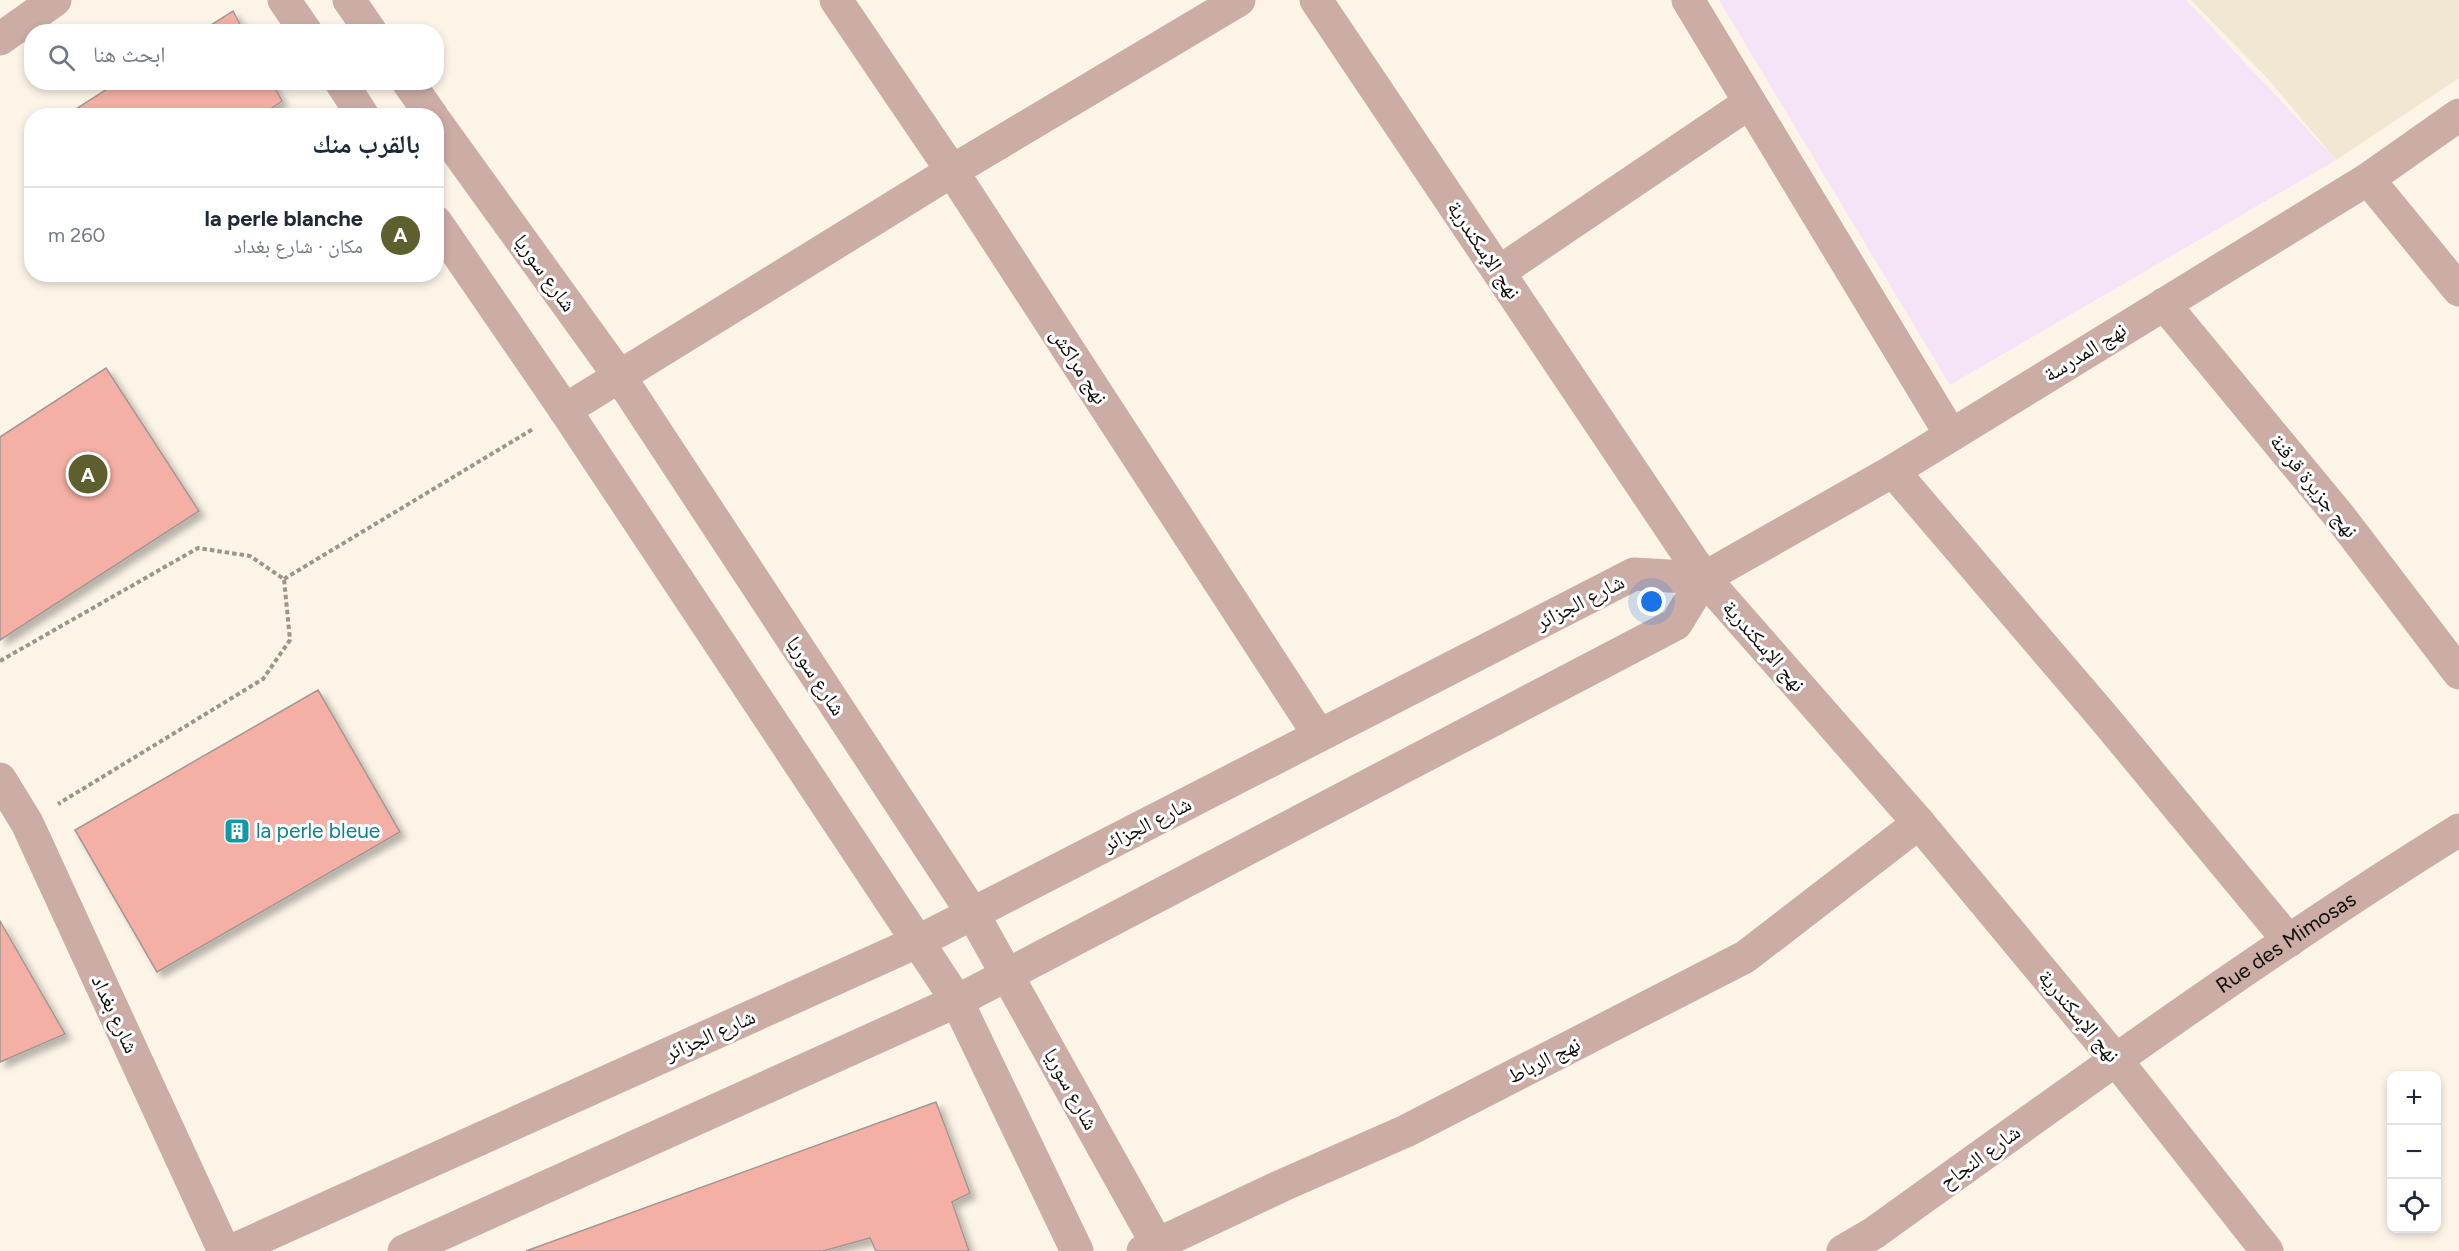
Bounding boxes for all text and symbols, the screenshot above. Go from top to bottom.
search box [24,24,444,90]
icon: search [45,41,78,74]
text: ابحث هنا [93,41,166,68]
text: بالقرب منك [312,128,420,160]
street label: نهج الإسكندرية [1442,196,1526,304]
text: la perle blanche [205,205,363,232]
text: 260 m [48,223,105,247]
text: A [393,223,408,247]
street label: شارع سوريا [508,229,582,317]
text: مكان · شارع بغداد [234,234,363,258]
street label: نهج المدرسة [2039,316,2131,388]
street label: نهج مراكش [1045,323,1113,409]
street label: نهج جزيرة قرقنة [2264,429,2364,543]
pin: A [68,452,107,496]
street label: شارع الجزائر [1530,569,1629,636]
your location [1637,587,1666,616]
street label: نهج الإسكندرية [1717,595,1811,697]
street label: شارع سوريا [781,631,851,721]
street label: شارع الجزائر [1097,791,1196,858]
building icon: la perle bleue [222,816,252,846]
place label: la perle bleue [256,818,380,843]
street label: Rue des Mimosas [2211,886,2361,998]
street label: نهج الإسكندرية [2033,964,2125,1068]
street label: شارع بغداد [86,971,144,1057]
street label: شارع الجزائر [660,1004,759,1067]
street label: نهج الرباط [1503,1031,1585,1089]
street label: شارع سوريا [1038,1044,1104,1134]
map controls [2387,1071,2441,1233]
button: + [2387,1071,2441,1125]
street label: شارع النجاح [1935,1119,2025,1195]
button: − [2387,1125,2441,1179]
button: locate [2387,1179,2441,1233]

